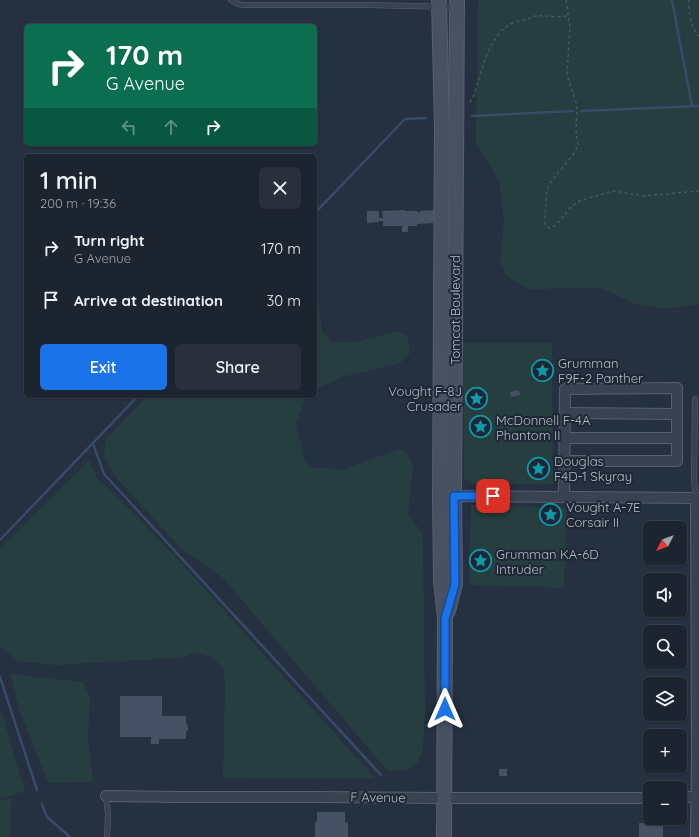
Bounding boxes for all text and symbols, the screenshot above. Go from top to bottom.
text: 170 m [106,37,183,72]
icon: right [40,40,92,92]
text: G Avenue [106,72,185,95]
icon: left [118,116,140,138]
icon: ahead [160,116,182,138]
icon: right [202,116,224,138]
text: 1 min [40,165,98,195]
button: close [259,167,301,209]
text: 200 m · 19:36 [40,195,116,211]
text: Turn right [74,231,145,250]
icon: right [40,237,62,259]
text: 170 m [261,239,301,258]
text: G Avenue [74,250,131,266]
street label: Tomcat Boulevard [447,255,463,365]
icon: arrive [40,289,62,311]
text: Arrive at destination [74,291,223,310]
text: 30 m [266,291,301,310]
button: Exit [40,344,167,390]
button: Share [175,344,301,390]
place label: Grumman F9F-2 Panther [558,355,643,386]
place icon: Grumman F9F-2 Panther [529,357,555,383]
place label: Vought F-8J Crusader [388,383,462,414]
place icon: Vought F-8J Crusader [464,385,490,411]
place label: McDonnell F-4A Phantom II [496,412,591,443]
place icon: McDonnell F-4A Phantom II [467,414,493,440]
place label: Douglas F4D-1 Skyray [554,453,632,484]
place icon: Douglas F4D-1 Skyray [526,455,552,481]
pin [476,479,510,513]
icon: arrive [482,485,504,507]
place label: Vought A-7E Corsair II [566,499,640,530]
place icon: Vought A-7E Corsair II [537,501,563,527]
north arrow [643,521,687,565]
map controls [643,521,687,825]
place label: Grumman KA-6D Intruder [496,546,599,577]
place icon: Grumman KA-6D Intruder [468,548,494,574]
button: sound [643,573,687,617]
button: search [643,625,687,669]
button: layers [643,677,687,721]
position arrow [424,688,466,730]
button: + [643,729,687,773]
button: − [643,781,687,825]
street label: F Avenue [350,789,406,805]

